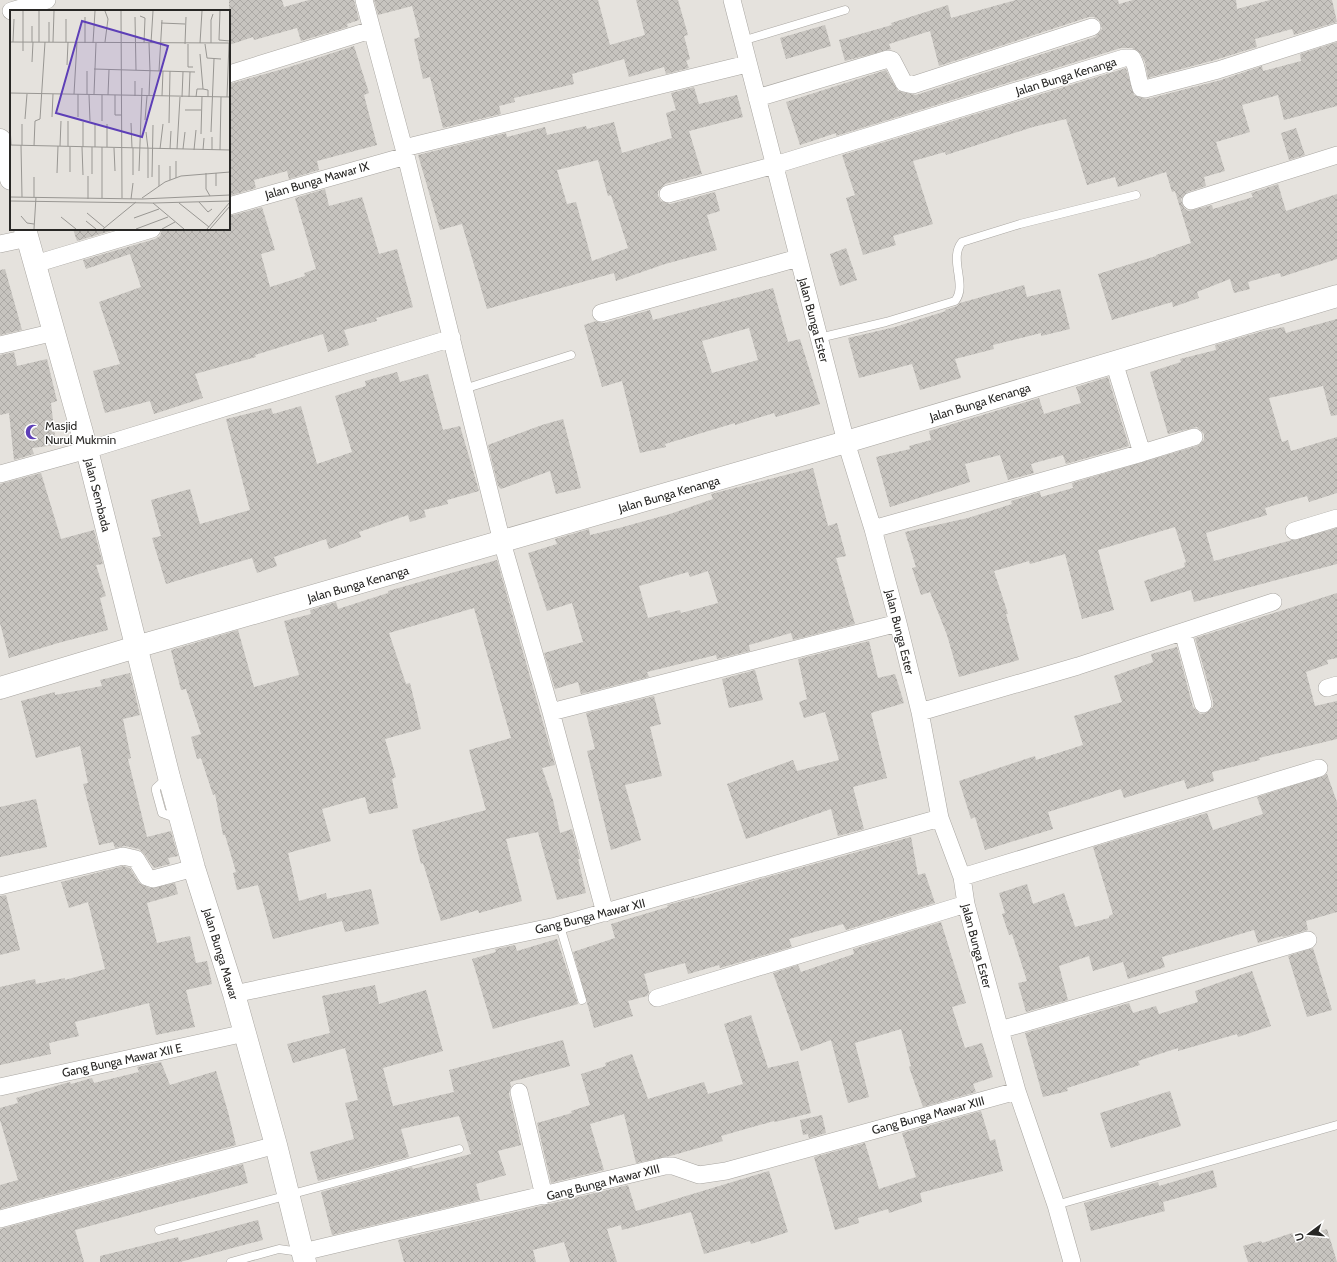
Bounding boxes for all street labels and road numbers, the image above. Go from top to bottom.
street label: Jalan Bunga Kenanga [1013,53,1118,99]
street label: Jalan Bunga Mawar IX [262,158,372,202]
street label: Jalan Bunga Ester [795,275,833,364]
street label: Jalan Bunga Kenanga [927,379,1032,425]
street label: Jalan Sembada [81,456,114,534]
street label: Jalan Bunga Kenanga [616,472,722,516]
street label: Jalan Bunga Kenanga [305,562,411,606]
street label: Jalan Bunga Ester [882,587,918,676]
street label: Gang Bunga Mawar XII [533,895,647,937]
street label: Jalan Bunga Ester [958,901,996,990]
street label: Jalan Bunga Mawar [200,906,242,1002]
street label: Gang Bunga Mawar XII E [61,1040,184,1080]
street label: Gang Bunga Mawar XIII [870,1093,986,1137]
street label: Gang Bunga Mawar XIII [545,1161,661,1203]

